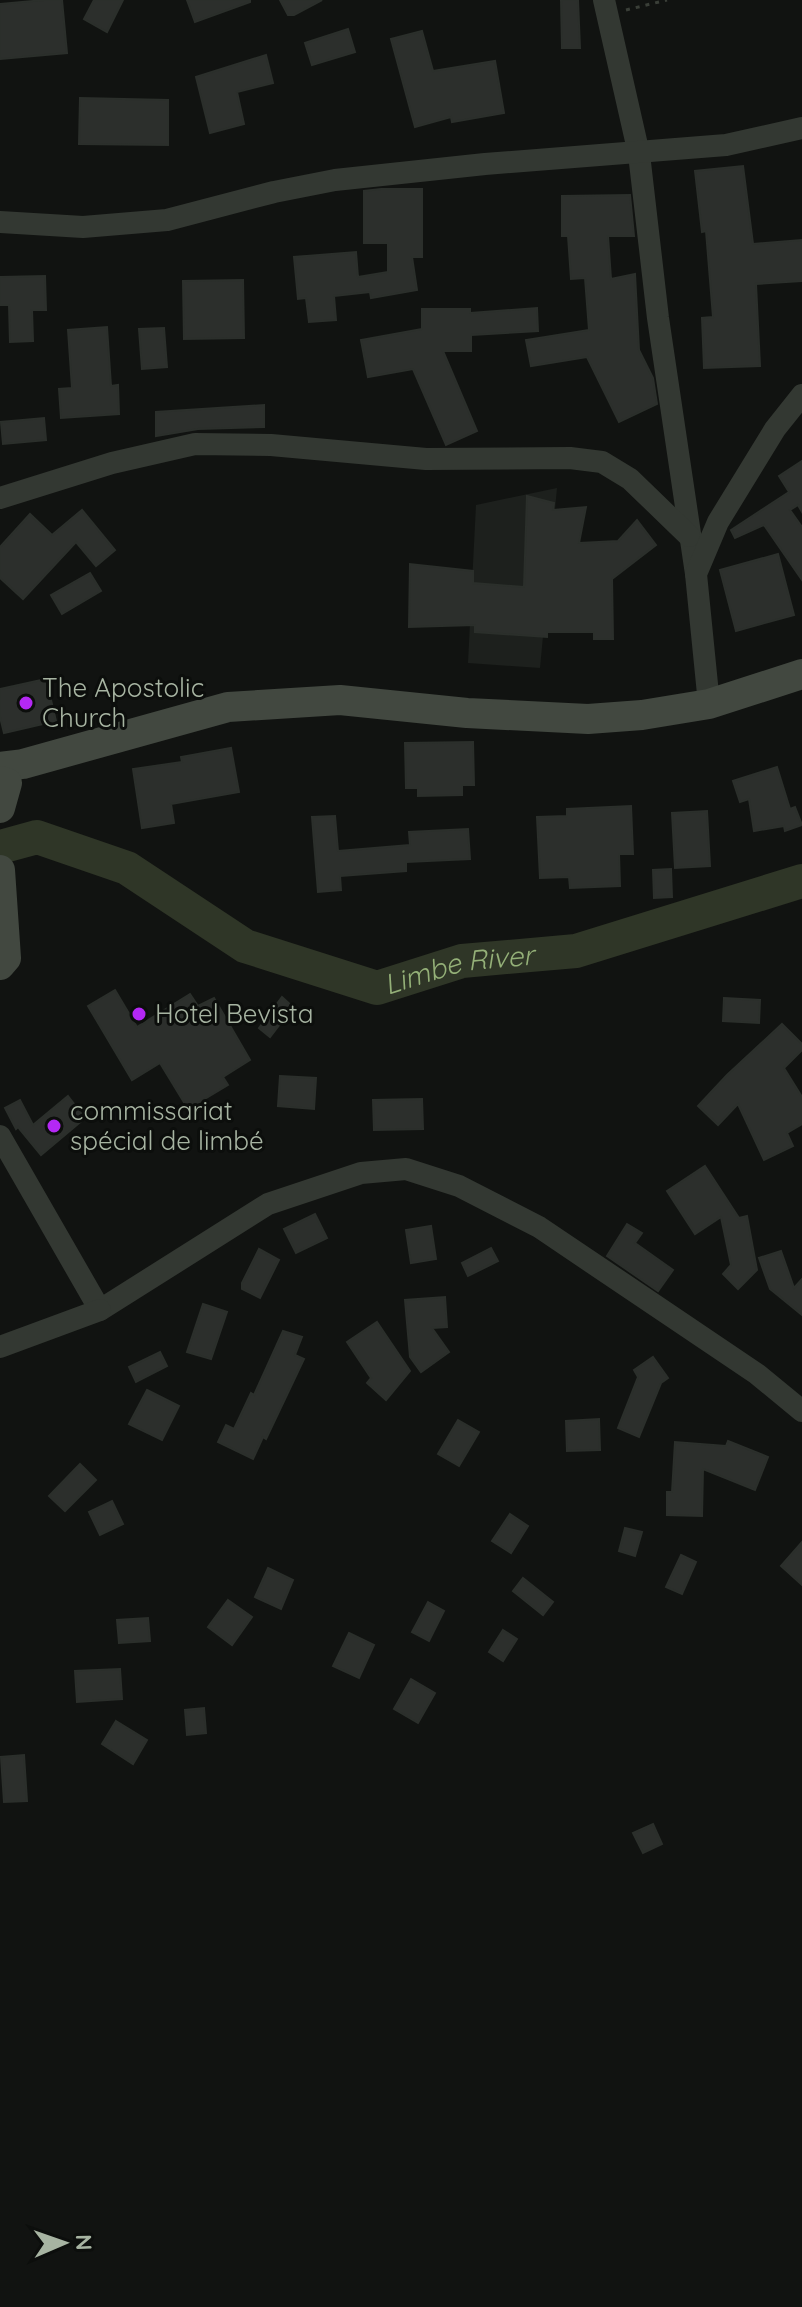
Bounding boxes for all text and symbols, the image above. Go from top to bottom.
place label: The Apostolic Church [42,671,204,734]
marker: The Apostolic Church [17,694,35,712]
water label: Limbe River [379,937,538,1002]
place label: Hotel Bevista [155,997,313,1030]
marker: Hotel Bevista [130,1005,148,1023]
place label: commissariat spécial de limbé [70,1094,264,1157]
marker: commissariat spécial de limbé [45,1117,63,1135]
north arrow [24,2203,104,2283]
text: N [70,2234,98,2251]

